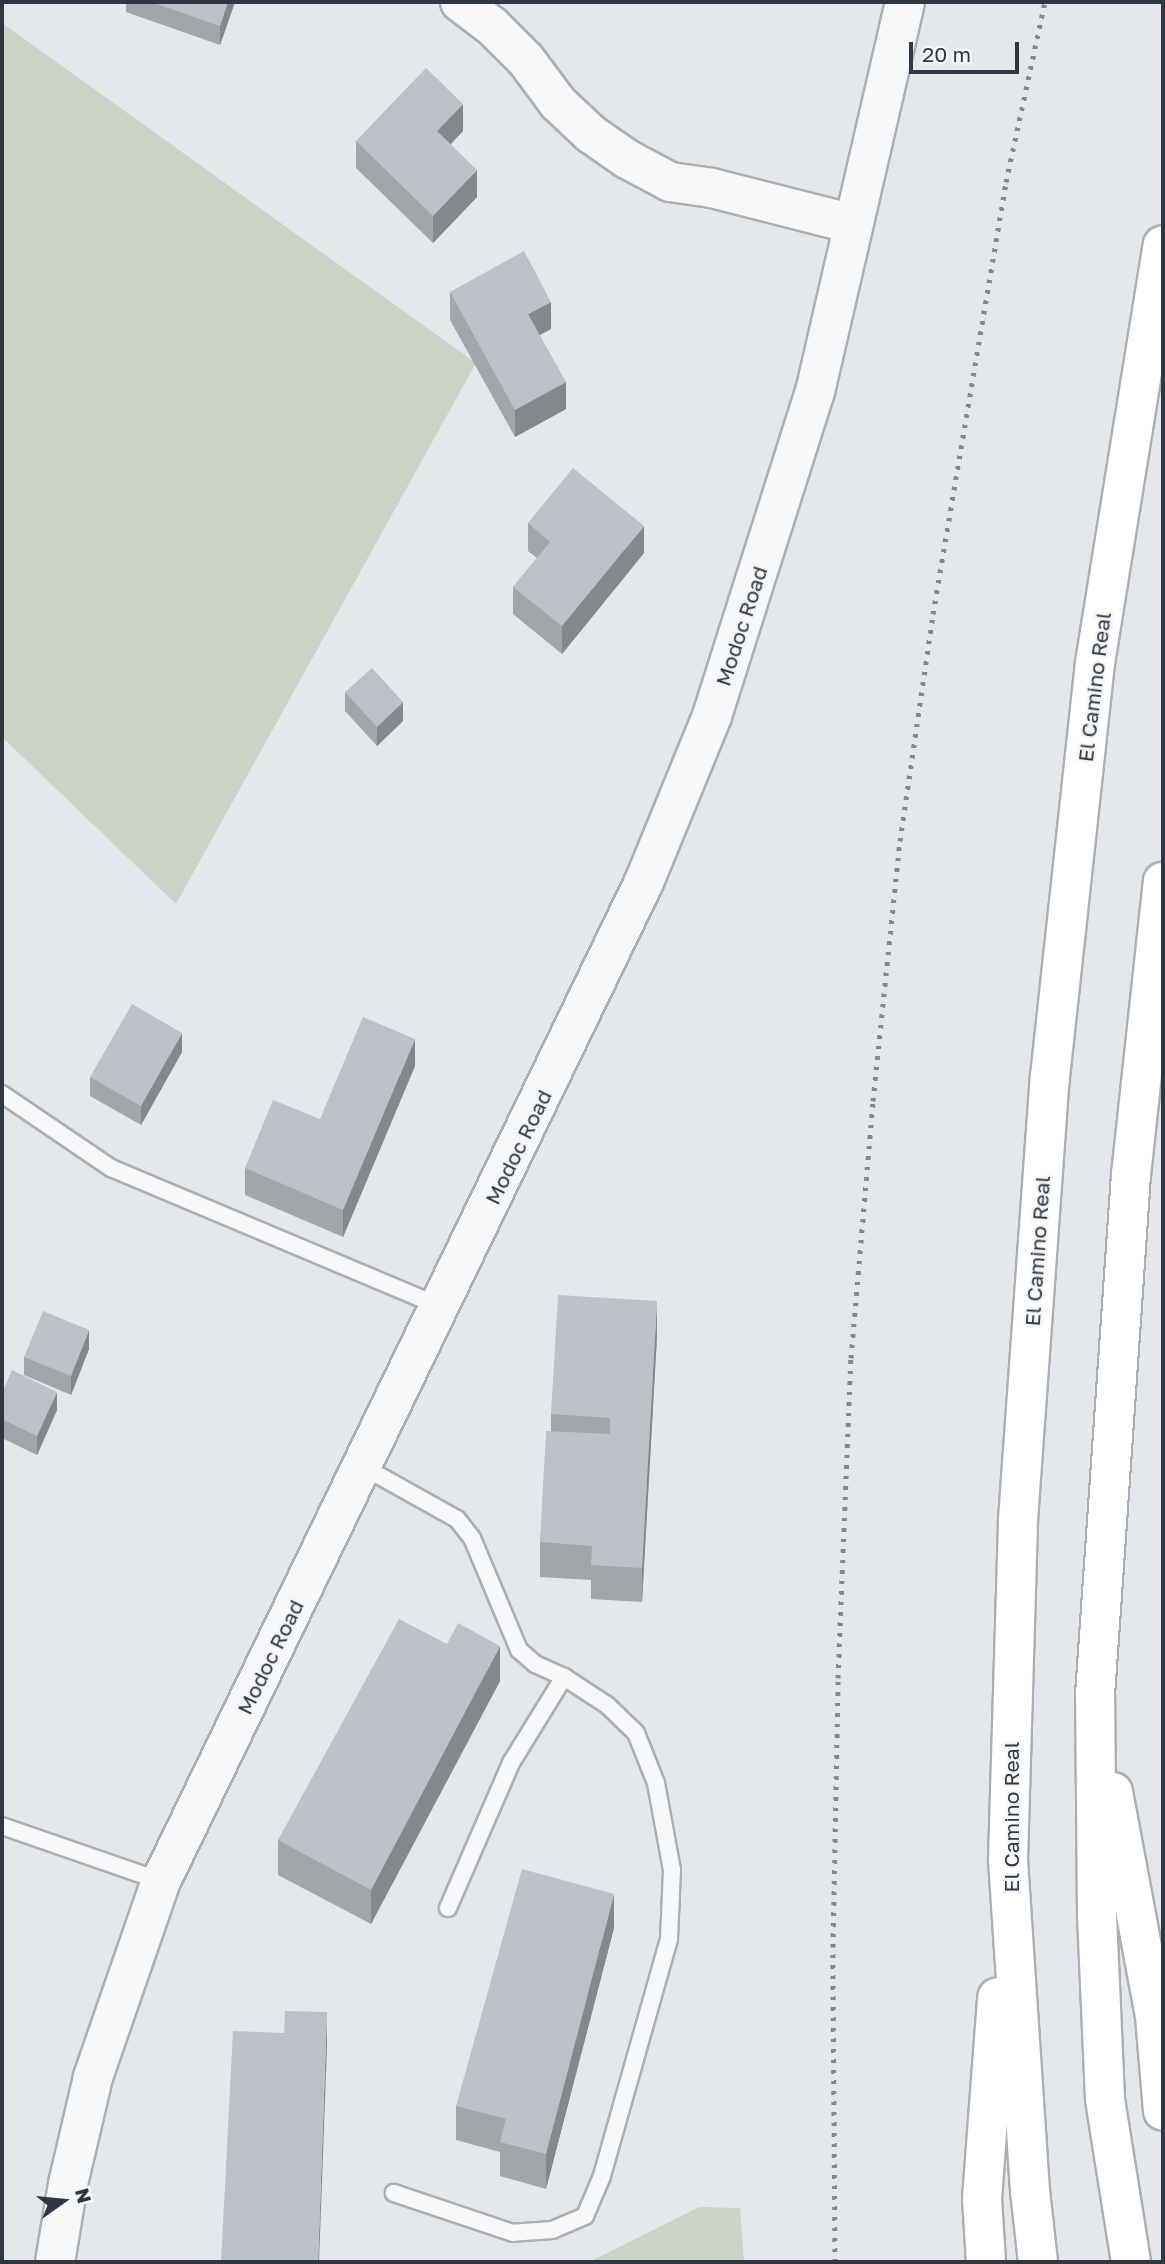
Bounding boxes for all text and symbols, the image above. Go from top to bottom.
scale bar [913,28,1023,72]
text: 20 m [922,41,971,67]
street label: Modoc Road [710,563,772,689]
street label: El Camino Real [1072,611,1116,763]
street label: Modoc Road [479,1086,557,1208]
street label: El Camino Real [1019,1175,1055,1327]
street label: Modoc Road [231,1596,309,1718]
street label: El Camino Real [998,1742,1024,1892]
north arrow [28,2166,98,2236]
text: N [71,2185,97,2205]

